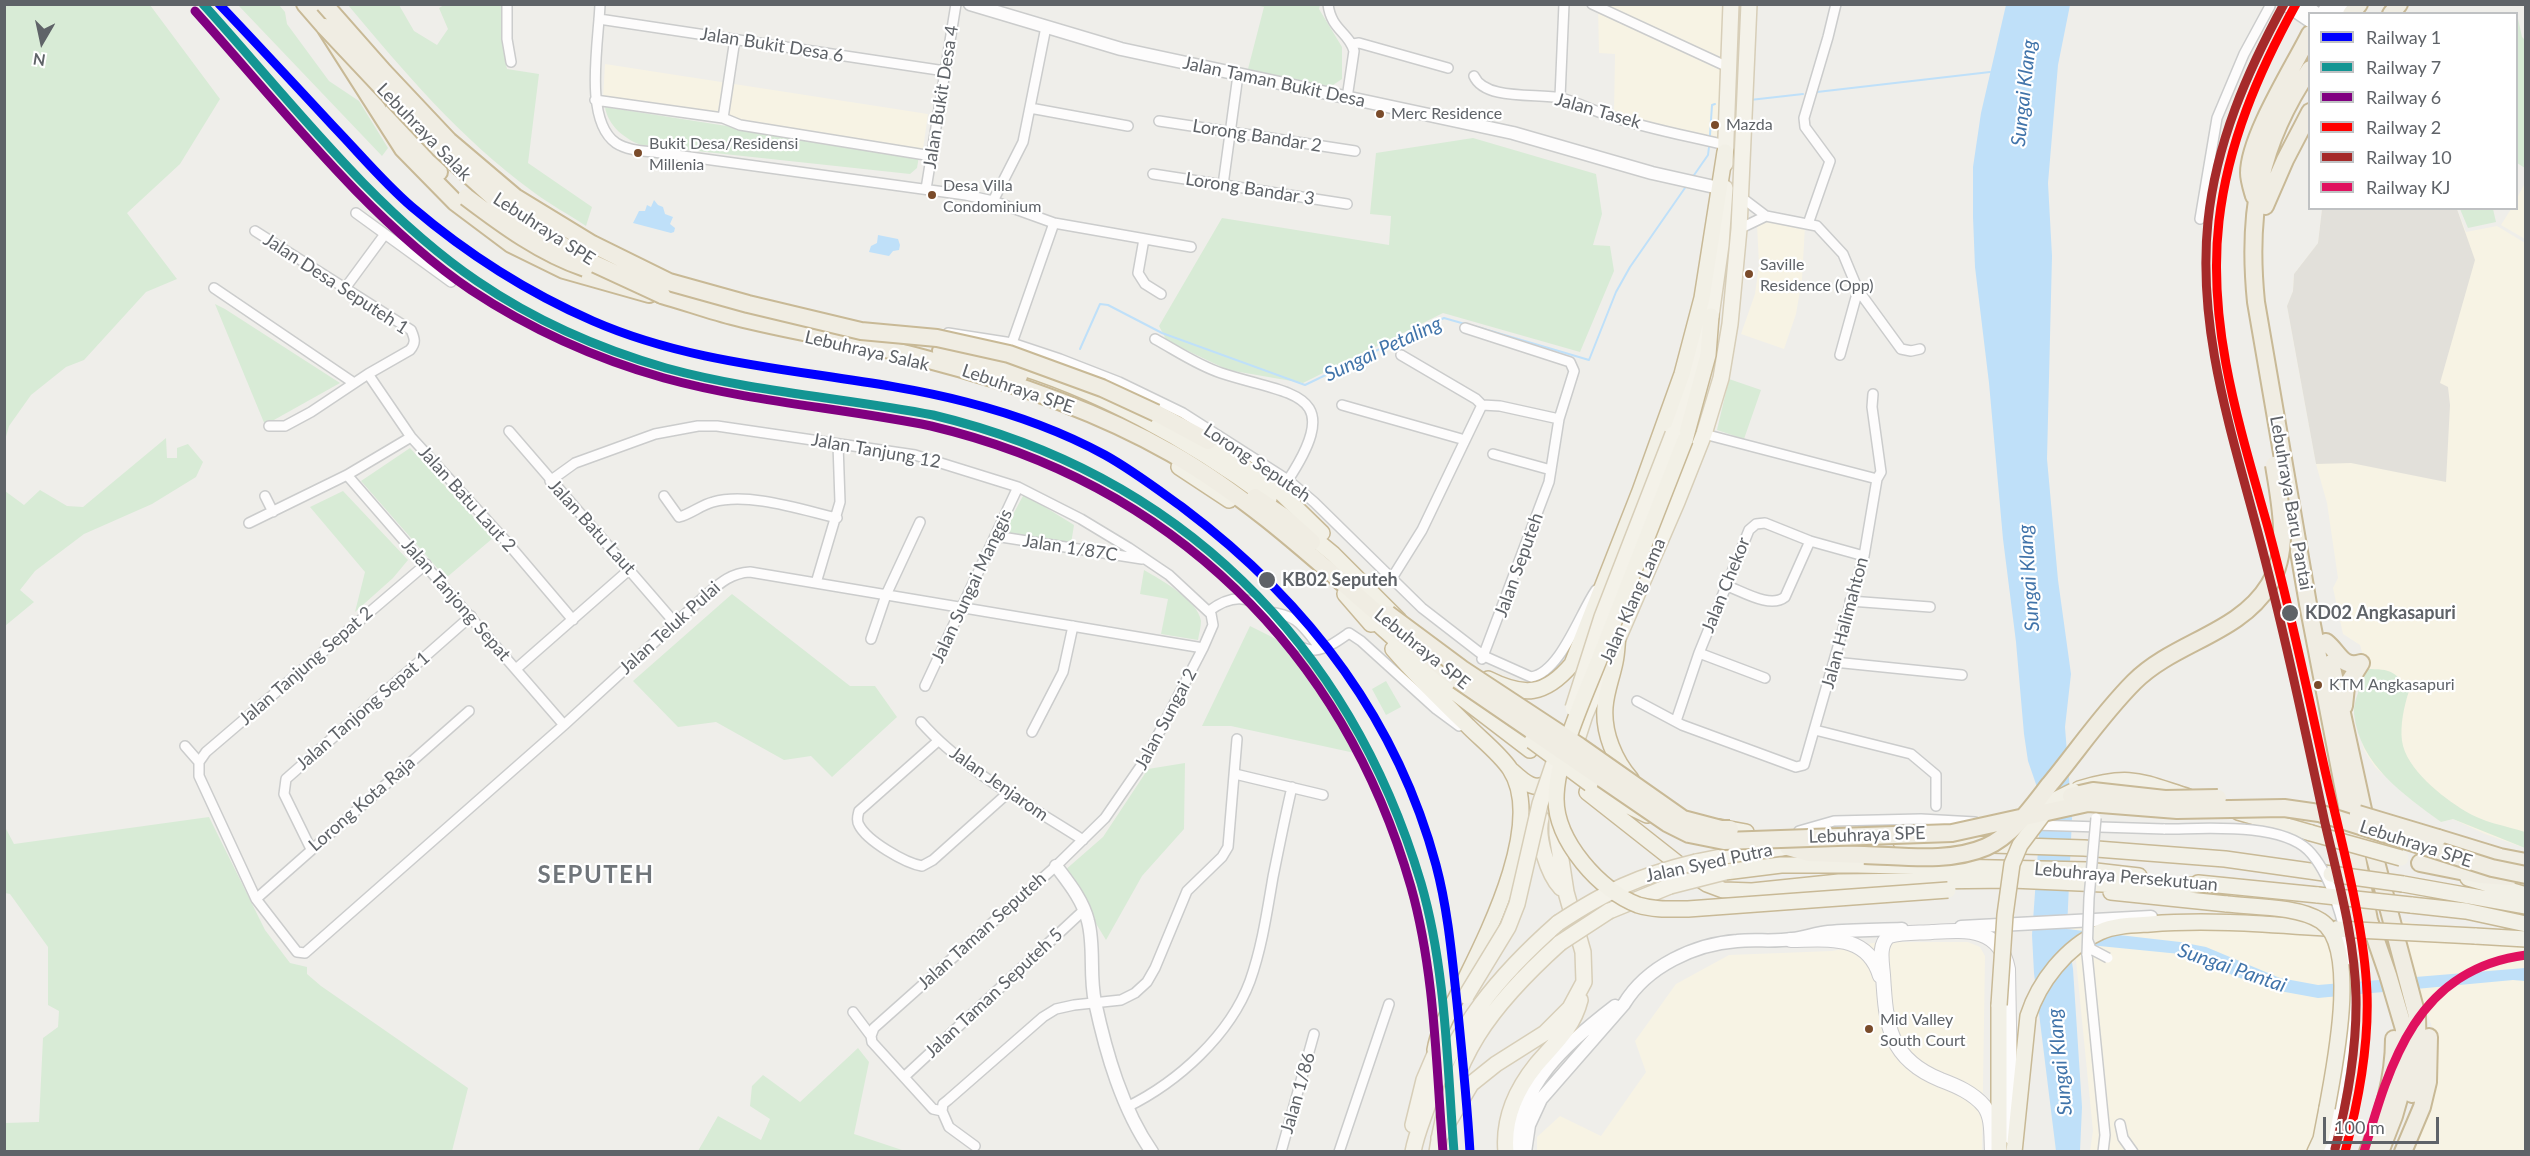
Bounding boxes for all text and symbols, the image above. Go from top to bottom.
north arrow [12,12,72,72]
legend [2308,12,2518,210]
street label: Jalan Bukit Desa 6 [699,23,845,67]
street label: Jalan Bukit Desa 4 [919,24,963,170]
text: Railway 1 [2366,26,2441,48]
water label: Sungai Klang [2006,38,2042,148]
text: N [32,50,47,71]
street label: Jalan Taman Bukit Desa [1181,52,1367,112]
text: Railway 7 [2366,56,2441,78]
street label: Lebuhraya Salak [372,79,476,185]
text: Railway 6 [2366,86,2441,108]
street label: Jalan Tasek [1553,88,1643,134]
place label: Merc Residence [1391,104,1502,124]
marker: Merc Residence [1374,108,1386,120]
street label: Lorong Bandar 2 [1191,115,1323,157]
place label: Mazda [1726,115,1773,135]
text: Railway 2 [2366,116,2441,138]
marker: Mazda [1709,119,1721,131]
place label: Bukit Desa/Residensi Millenia [649,134,798,172]
text: Railway 10 [2366,146,2452,168]
marker: Bukit Desa/Residensi Millenia [632,147,644,159]
street label: Lorong Bandar 3 [1184,168,1316,210]
place label: Desa Villa Condominium [943,176,1041,214]
text: Railway KJ [2366,176,2450,198]
street label: Lebuhraya SPE [489,188,599,270]
marker: Desa Villa Condominium [926,189,938,201]
street label: Jalan Desa Seputeh 1 [259,229,413,339]
place label: Saville Residence (Opp) [1760,255,1873,293]
marker: Saville Residence (Opp) [1743,268,1755,280]
water label: Sungai Petaling [1320,311,1446,387]
street label: Lebuhraya Salak [803,326,931,376]
street label: Lebuhraya SPE [959,360,1077,418]
street label: Lebuhraya Baru Pantai [2265,414,2317,592]
street label: Lorong Seputeh [1199,419,1315,507]
street label: Jalan Tanjung 12 [810,429,942,473]
street label: Jalan Batu Laut 2 [414,442,520,556]
street label: Jalan Batu Laut [544,475,640,579]
street label: Jalan Sungai Manggis [927,506,1017,666]
street label: Jalan Seputeh [1490,510,1548,620]
water label: Sungai Klang [2013,524,2045,632]
street label: Jalan 1/87C [1021,530,1119,566]
street label: Jalan Chekor [1697,534,1755,636]
street label: Jalan Tanjong Sepat [397,535,515,665]
street label: Jalan Klang Lama [1596,535,1670,667]
street label: Jalan Halimahton [1817,555,1873,691]
place label: KB02 Seputeh [1282,569,1398,591]
marker: KB02 Seputeh [1257,570,1277,590]
street label: Jalan Teluk Pulai [615,577,725,679]
street label: Jalan Tanjung Sepat 2 [235,602,377,730]
place label: KD02 Angkasapuri [2305,602,2456,624]
marker: KD02 Angkasapuri [2280,603,2300,623]
street label: Lebuhraya SPE [1370,604,1474,694]
street label: Jalan Tanjong Sepat 1 [292,647,434,775]
street label: Jalan Sungai 2 [1130,665,1202,773]
place label: KTM Angkasapuri [2329,675,2455,695]
marker: KTM Angkasapuri [2312,679,2324,691]
street label: Jalan Jenjarom [946,742,1052,826]
street label: Lorong Kota Raja [304,752,420,856]
street label: Lebuhraya SPE [2357,816,2475,872]
street label: Lebuhraya SPE [1808,822,1926,848]
street label: Jalan Syed Putra [1644,839,1774,887]
street label: Lebuhraya Persekutuan [2033,858,2219,896]
district label: SEPUTEH [538,861,654,889]
street label: Jalan Taman Seputeh [913,868,1051,994]
street label: Jalan Taman Seputeh 5 [921,924,1067,1062]
water label: Sungai Pantai [2175,938,2289,998]
water label: Sungai Klang [2042,1007,2078,1117]
place label: Mid Valley South Court [1880,1010,1965,1048]
marker: Mid Valley South Court [1863,1023,1875,1035]
street label: Jalan 1/86 [1276,1050,1320,1136]
scale bar [2326,1105,2442,1143]
text: 100 m [2334,1116,2385,1138]

